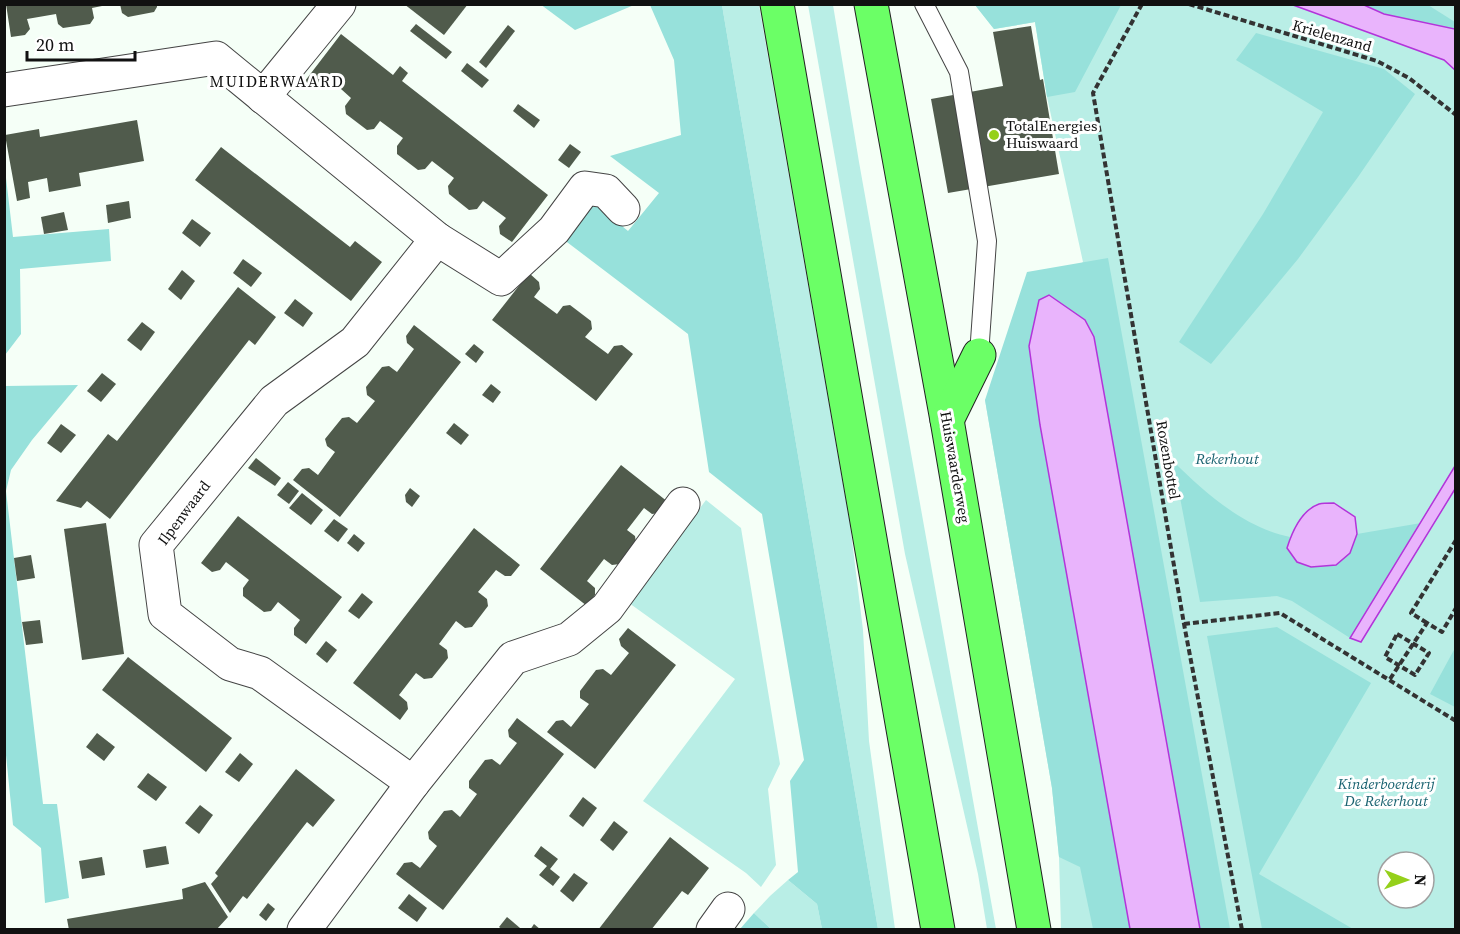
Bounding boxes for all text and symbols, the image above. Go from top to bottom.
street label: Krielenzand [1290,14,1375,57]
scale bar [27,24,135,62]
text: 20 m [36,32,74,57]
district label: MUIDERWAARD [210,70,344,92]
place label: TotalEnergies Huiswaard [1006,115,1097,153]
marker: TotalEnergies Huiswaard [987,128,1001,142]
street label: Huiswaarderweg [935,409,976,525]
street label: Rozenbottel [1151,419,1186,502]
park label: Rekerhout [1194,448,1260,469]
street label: Ilpenwaard [152,476,215,549]
park label: Kinderboerderij De Rekerhout [1337,773,1436,811]
north arrow [1376,850,1436,910]
text: N [1410,874,1432,887]

